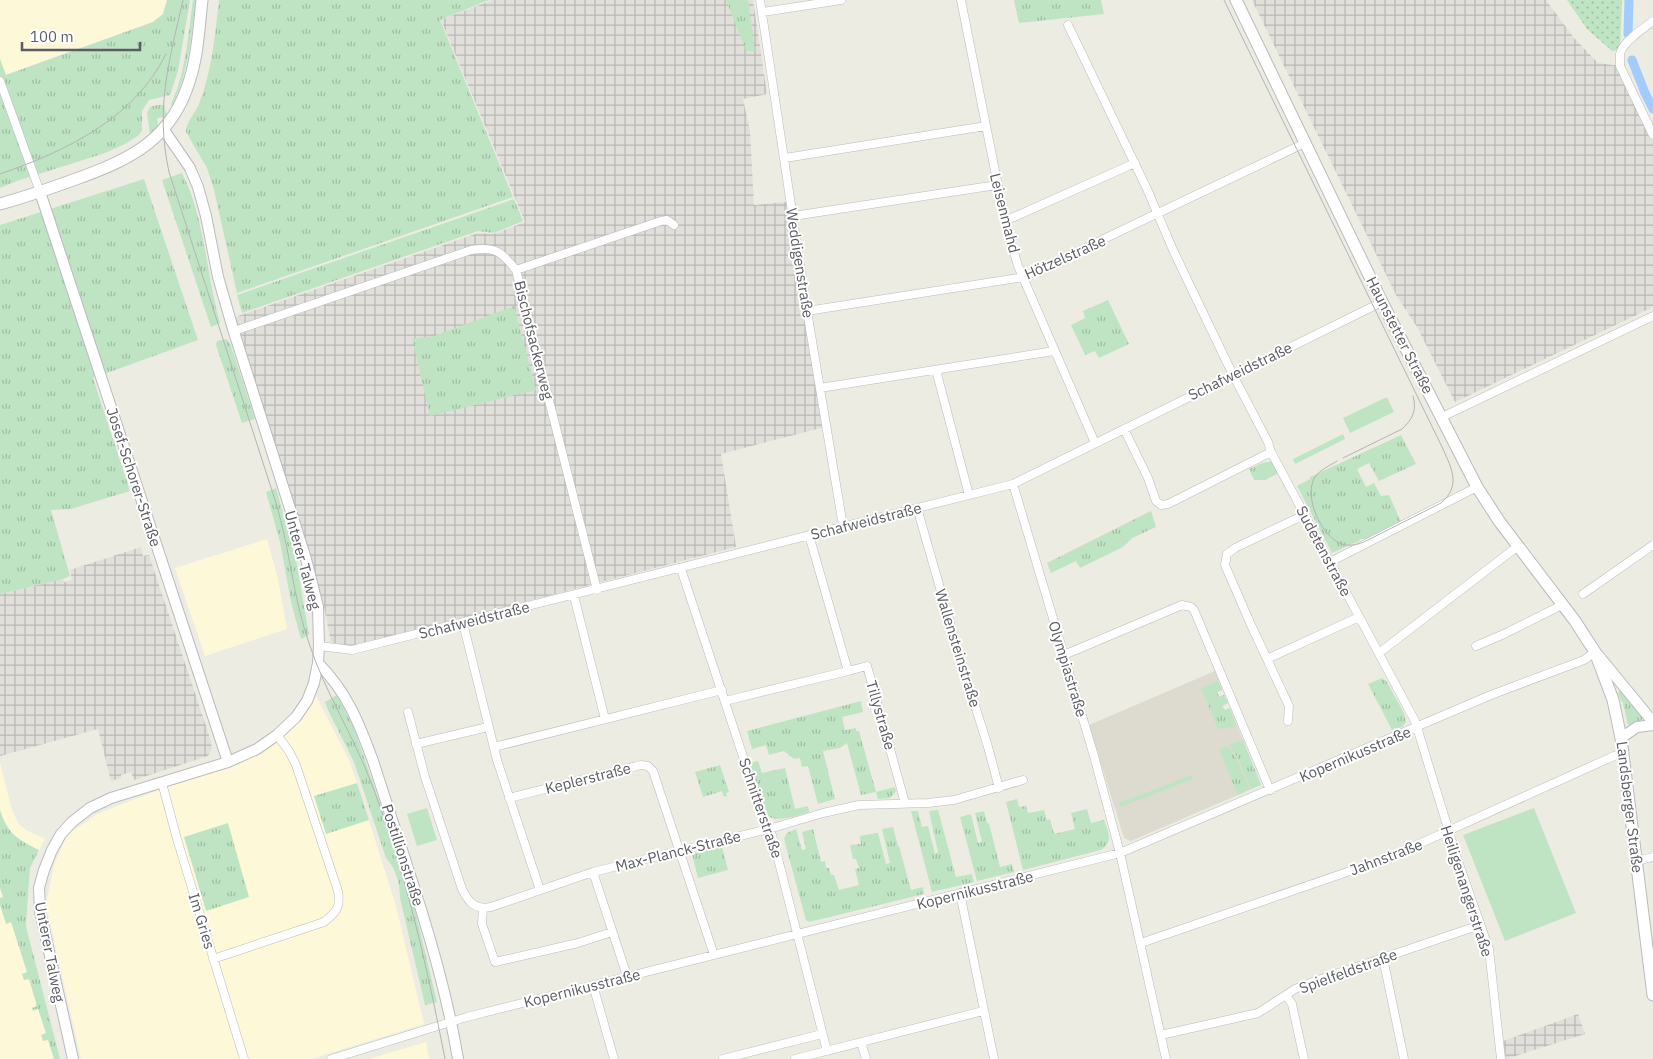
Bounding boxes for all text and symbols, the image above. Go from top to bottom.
scale bar [22,20,140,52]
text: 100 m [30,27,74,46]
street label: Leisenmahd [986,171,1024,255]
street label: Weddigenstraße [782,207,818,319]
street label: Hötzelstraße [1021,231,1109,283]
street label: Haunstetter Straße [1362,273,1438,397]
street label: Bischofsackerweg [510,279,558,402]
street label: Schafweidstraße [1185,338,1295,404]
street label: Josef-Schorer-Straße [103,405,165,549]
street label: Schafweidstraße [809,498,923,544]
street label: Sudetenstraße [1292,502,1356,600]
street label: Unterer Talweg [281,508,325,612]
street label: Wallensteinstraße [931,587,985,709]
street label: Schafweidstraße [417,597,531,643]
street label: Olympiastraße [1044,619,1092,719]
street label: Tillystraße [862,678,900,752]
street label: Kopernikusstraße [1296,722,1414,786]
street label: Landsberger Straße [1612,740,1648,874]
street label: Schnitterstraße [735,755,787,861]
street label: Keplerstraße [543,758,633,798]
street label: Postillionstraße [378,802,428,908]
street label: Heiligenangerstraße [1437,823,1497,959]
street label: Max-Planck-Straße [613,826,743,876]
street label: Jahnstraße [1347,834,1425,880]
street label: Kopernikusstraße [915,866,1035,914]
street label: Im Gries [184,891,220,951]
street label: Unterer Talweg [31,900,69,1004]
street label: Spielfeldstraße [1296,944,1400,998]
street label: Kopernikusstraße [522,964,642,1012]

